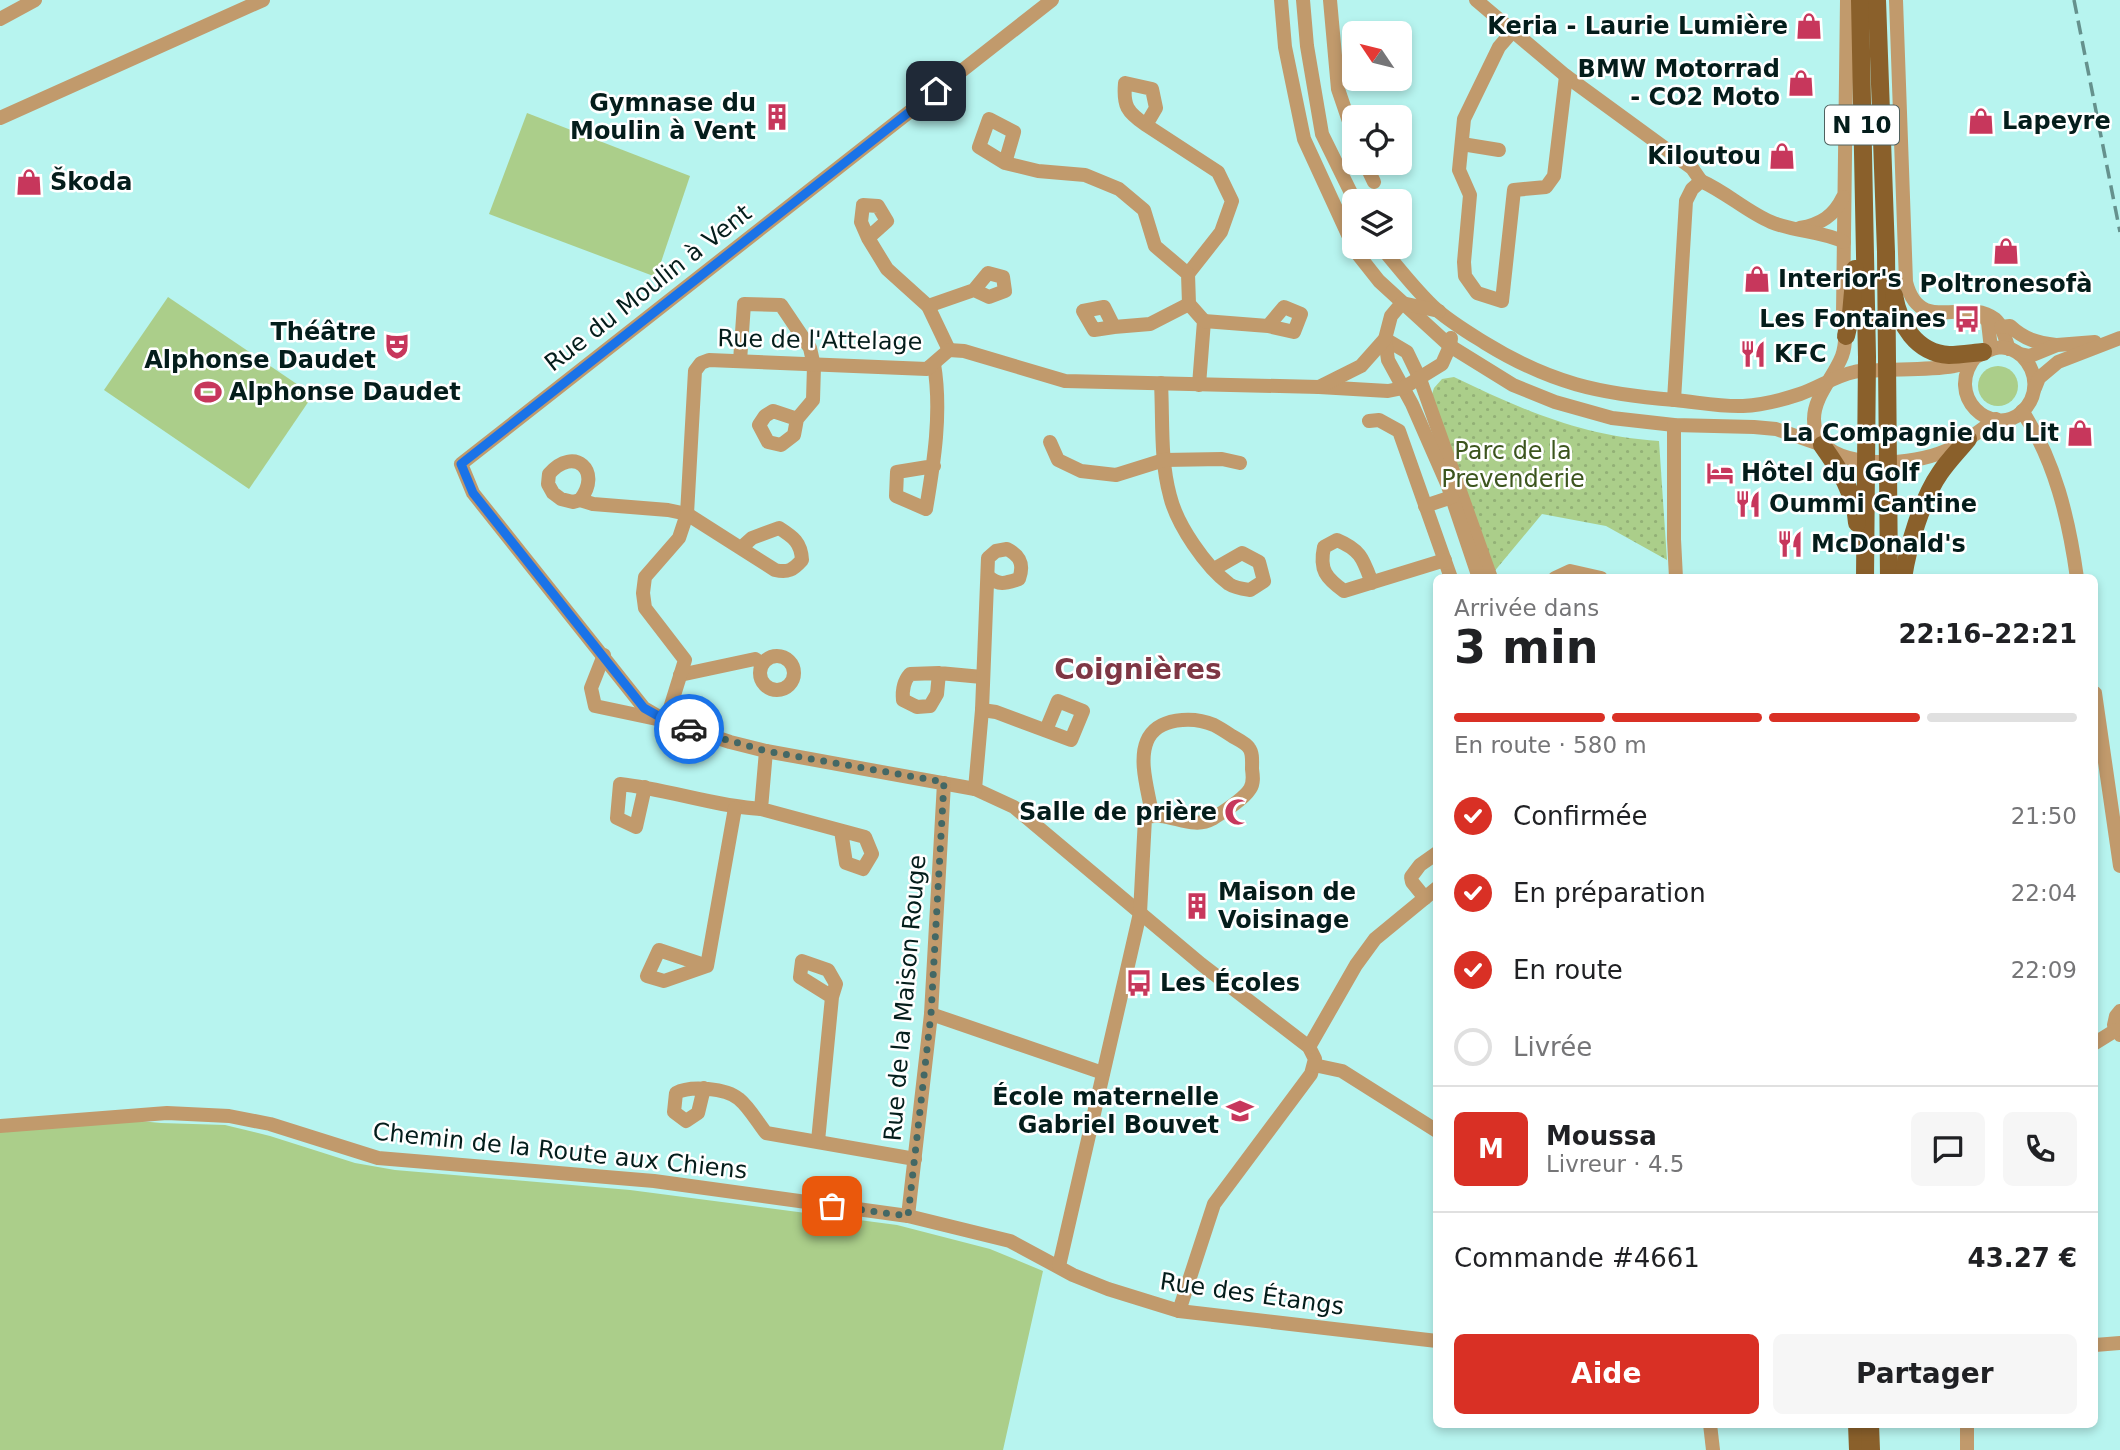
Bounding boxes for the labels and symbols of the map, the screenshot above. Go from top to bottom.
shop icon: Keria - Laurie Lumière [1794,11,1824,41]
place label: Keria - Laurie Lumière [1487,12,1788,40]
north arrow [1342,21,1412,91]
place label: BMW Motorrad - CO2 Moto [1578,55,1780,111]
pin [906,61,966,121]
shop icon: BMW Motorrad - CO2 Moto [1786,68,1816,98]
place label: Gymnase du Moulin à Vent [570,89,756,145]
building icon: Gymnase du Moulin à Vent [762,102,792,132]
road number: N 10 [1825,106,1899,144]
shop icon: Lapeyre [1966,106,1996,136]
place label: Lapeyre [2002,107,2111,135]
shop icon: Kiloutou [1767,141,1797,171]
place label: Kiloutou [1647,142,1761,170]
place label: Škoda [50,166,132,196]
shop icon: Škoda [14,167,44,197]
street label: Rue du Moulin à Vent [539,199,757,377]
shop icon: Poltronesofà [1991,236,2021,266]
shop icon: Interior's [1742,264,1772,294]
place label: Interior's [1778,265,1902,293]
place label: Poltronesofà [1920,270,2092,298]
bus stop icon: Les Fontaines [1952,304,1982,334]
place label: Les Fontaines [1759,305,1946,333]
place label: Théâtre Alphonse Daudet [144,318,376,374]
street label: Rue de l'Attelage [717,324,923,356]
theatre icon: Théâtre Alphonse Daudet [382,331,412,361]
restaurant icon: KFC [1738,339,1768,369]
place label: KFC [1774,340,1827,368]
sports icon: Alphonse Daudet [193,377,223,407]
place label: Alphonse Daudet [229,378,461,406]
shop icon: La Compagnie du Lit [2065,418,2095,448]
place label: La Compagnie du Lit [1782,419,2059,447]
park label: Parc de la Prevenderie [1441,437,1585,493]
hotel icon: Hôtel du Golf [1705,458,1735,488]
place label: Hôtel du Golf [1741,459,1920,487]
restaurant icon: Oummi Cantine [1733,489,1763,519]
place label: Oummi Cantine [1769,490,1977,518]
restaurant icon: McDonald's [1775,529,1805,559]
place label: McDonald's [1811,530,1966,558]
district label: Coignières [1054,653,1222,686]
courier [654,694,724,764]
mosque icon: Salle de prière [1223,797,1253,827]
place label: Salle de prière [1019,798,1217,826]
street label: Rue de la Maison Rouge [879,854,931,1142]
place label: Maison de Voisinage [1218,878,1356,934]
building icon: Maison de Voisinage [1182,891,1212,921]
bus stop icon: Les Écoles [1124,968,1154,998]
place label: Les Écoles [1160,968,1300,997]
place label: École maternelle Gabriel Bouvet [992,1082,1219,1139]
school or university icon: École maternelle Gabriel Bouvet [1225,1096,1255,1126]
street label: Chemin de la Route aux Chiens [371,1117,749,1185]
pin [802,1176,862,1236]
street label: Rue des Étangs [1158,1266,1346,1321]

